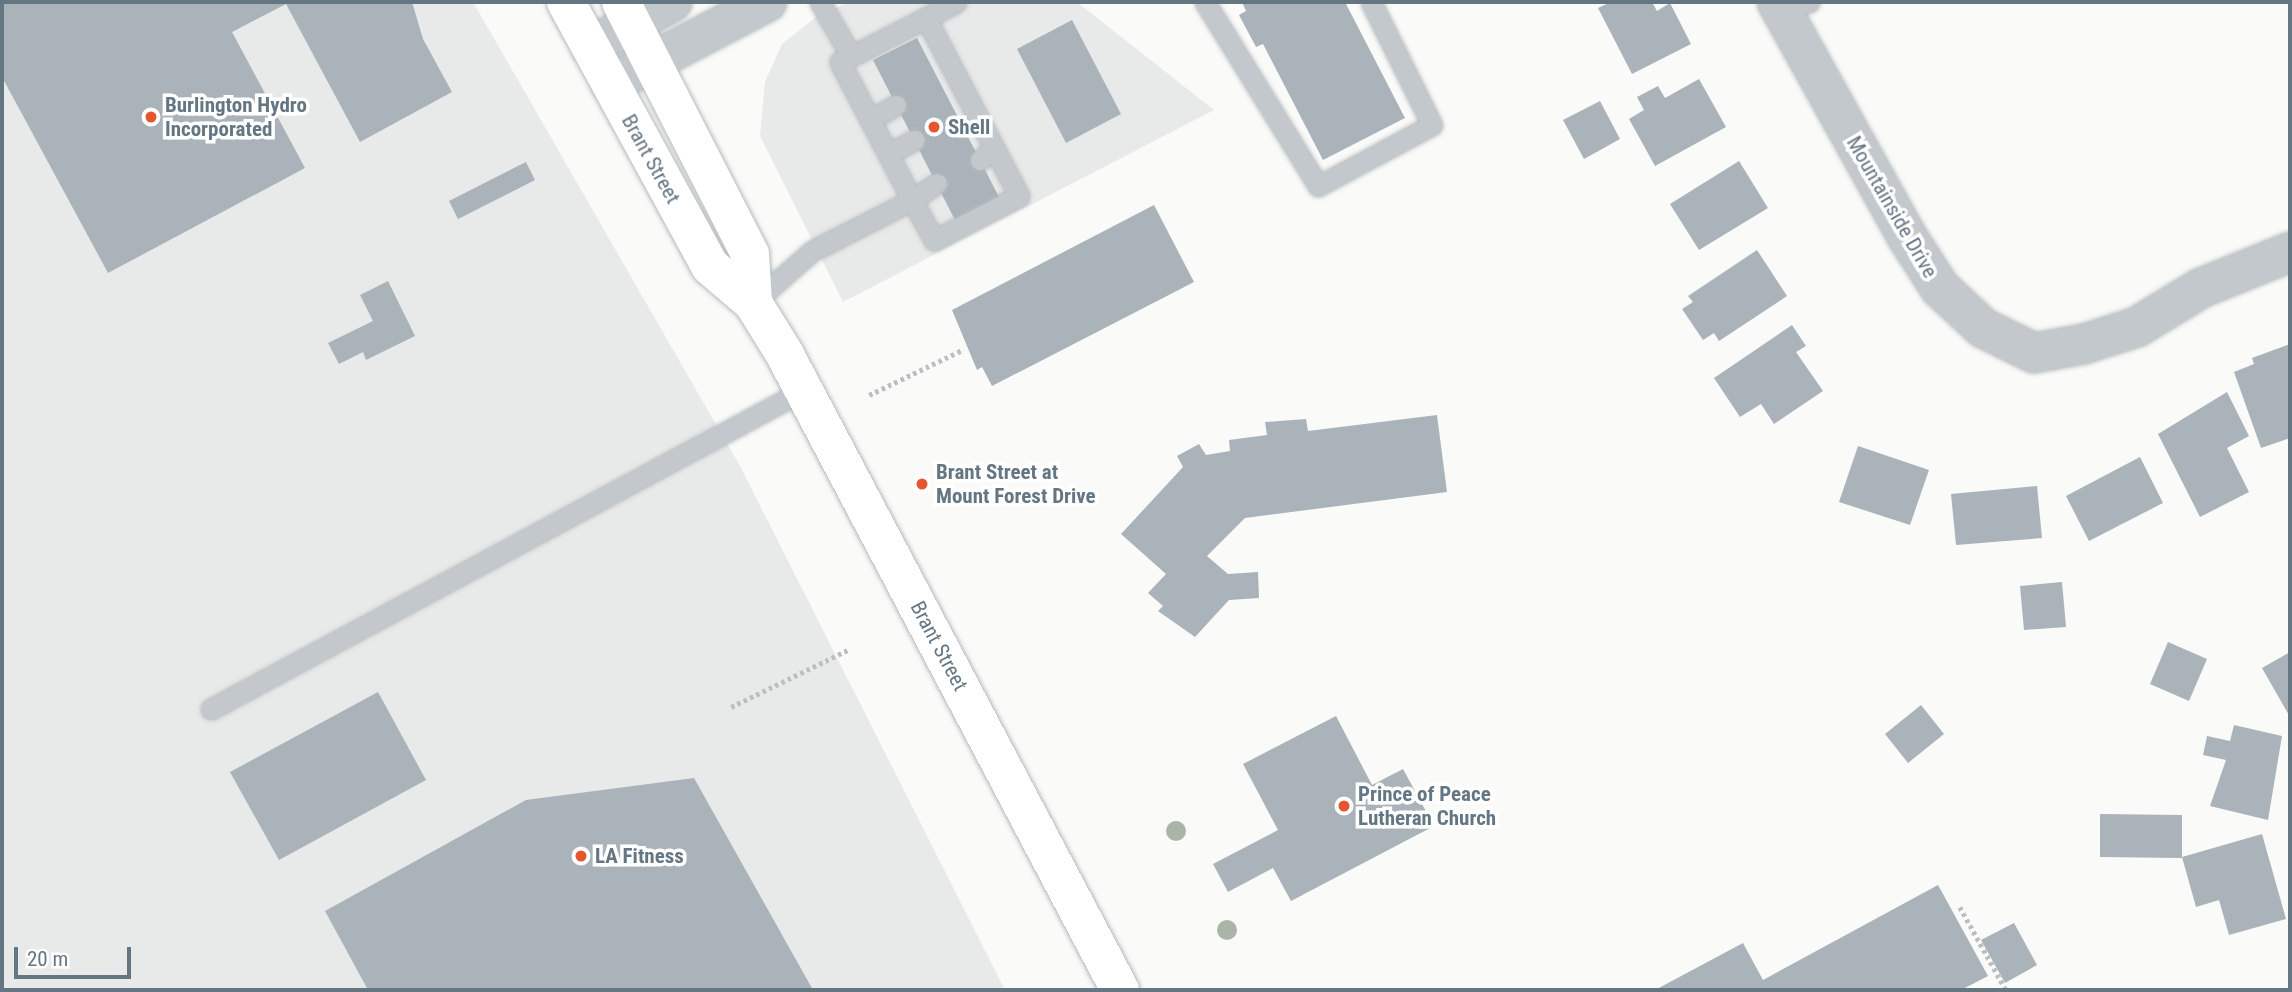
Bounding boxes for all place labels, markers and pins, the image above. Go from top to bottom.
place label: Burlington Hydro Incorporated [165,92,307,142]
marker: Burlington Hydro Incorporated [143,109,159,125]
place label: Shell [948,114,990,140]
marker: Shell [926,119,942,135]
place label: Brant Street at Mount Forest Drive [936,459,1096,509]
marker: Brant Street at Mount Forest Drive [914,476,930,492]
place label: Prince of Peace Lutheran Church [1358,781,1496,831]
marker: Prince of Peace Lutheran Church [1336,798,1352,814]
place label: LA Fitness [595,843,684,869]
marker: LA Fitness [573,848,589,864]

